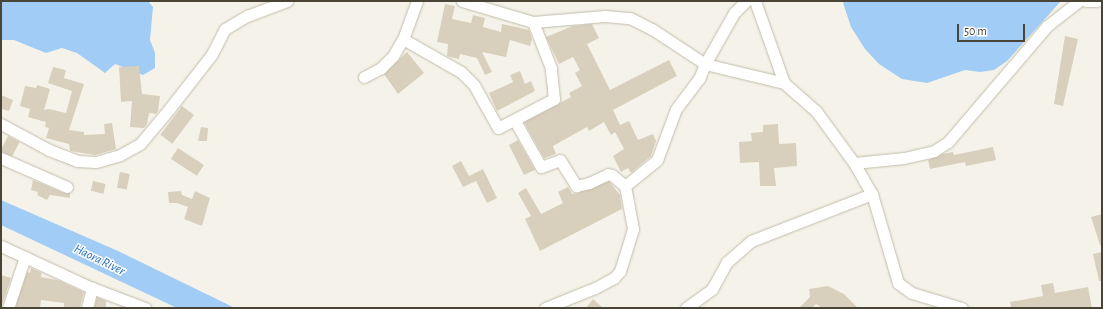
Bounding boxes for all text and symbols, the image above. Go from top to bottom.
scale bar [959,16,1027,42]
text: 50 m [964,25,987,37]
water label: Haora River [71,242,127,280]

